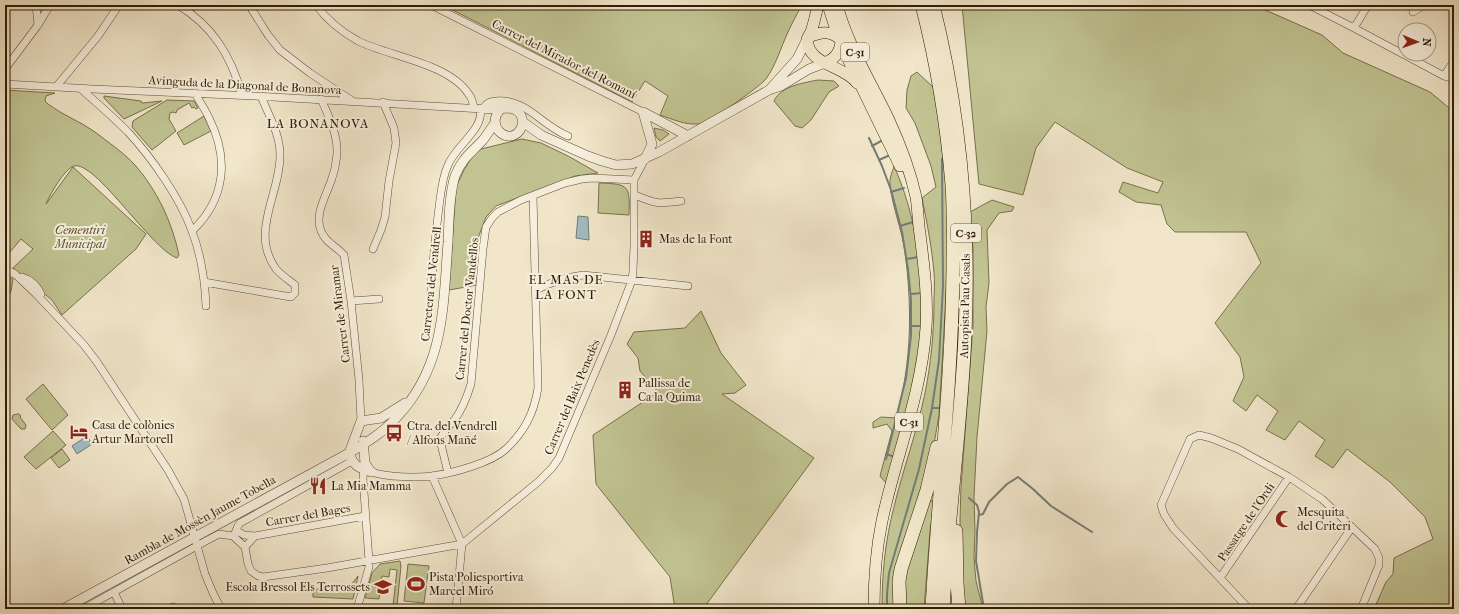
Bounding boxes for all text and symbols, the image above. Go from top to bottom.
street label: Carrer del Mirador del Romaní [490,16,639,102]
north arrow [1397,22,1437,62]
text: N [1420,38,1433,47]
road number: C-31 [841,43,869,61]
street label: Avinguda de la Diagonal de Bonanova [147,73,342,97]
district label: LA BONANOVA [267,116,369,131]
park label: Cementiri Municipal [54,223,107,251]
road number: C-32 [951,224,981,242]
street label: Carretera del Vendrell [418,225,444,342]
building icon: Mas de la Font [636,229,656,249]
place label: Mas de la Font [659,232,733,246]
street label: Carrer del Doctor Vandellòs [453,237,482,381]
street label: Autopista Pau Casals [957,253,973,360]
street label: Carrer de Miramar [327,264,353,364]
district label: EL MAS DE LA FONT [528,272,604,302]
street label: Carrer del Baix Penedès [541,337,603,457]
place label: Pallissa de Ca la Quima [638,376,701,404]
building icon: Pallissa de Ca la Quima [615,380,635,400]
road number: C-31 [895,413,923,431]
place label: Casa de colònies Artur Martorell [91,418,175,446]
place label: Ctra. del Vendrell / Alfons Mañé [406,419,498,447]
hotel icon: Casa de colònies Artur Martorell [69,422,89,442]
bus stop icon: Ctra. del Vendrell / Alfons Mañé [384,423,404,443]
street label: Rambla de Mossèn Jaume Tobella [122,472,278,567]
restaurant icon: La Mia Mamma [308,476,328,496]
place label: La Mia Mamma [331,479,412,493]
street label: Passatge de l'Ordi [1215,480,1278,564]
street label: Carrer del Bages [265,501,352,529]
place label: Mesquita del Criteri [1297,505,1351,533]
mosque icon: Mesquita del Criteri [1274,509,1294,529]
place label: Pista Poliesportiva Marcel Miró [429,570,524,598]
sports icon: Pista Poliesportiva Marcel Miró [406,574,426,594]
school or university icon: Escola Bressol Els Terrossets [373,577,393,597]
place label: Escola Bressol Els Terrossets [226,580,371,594]

